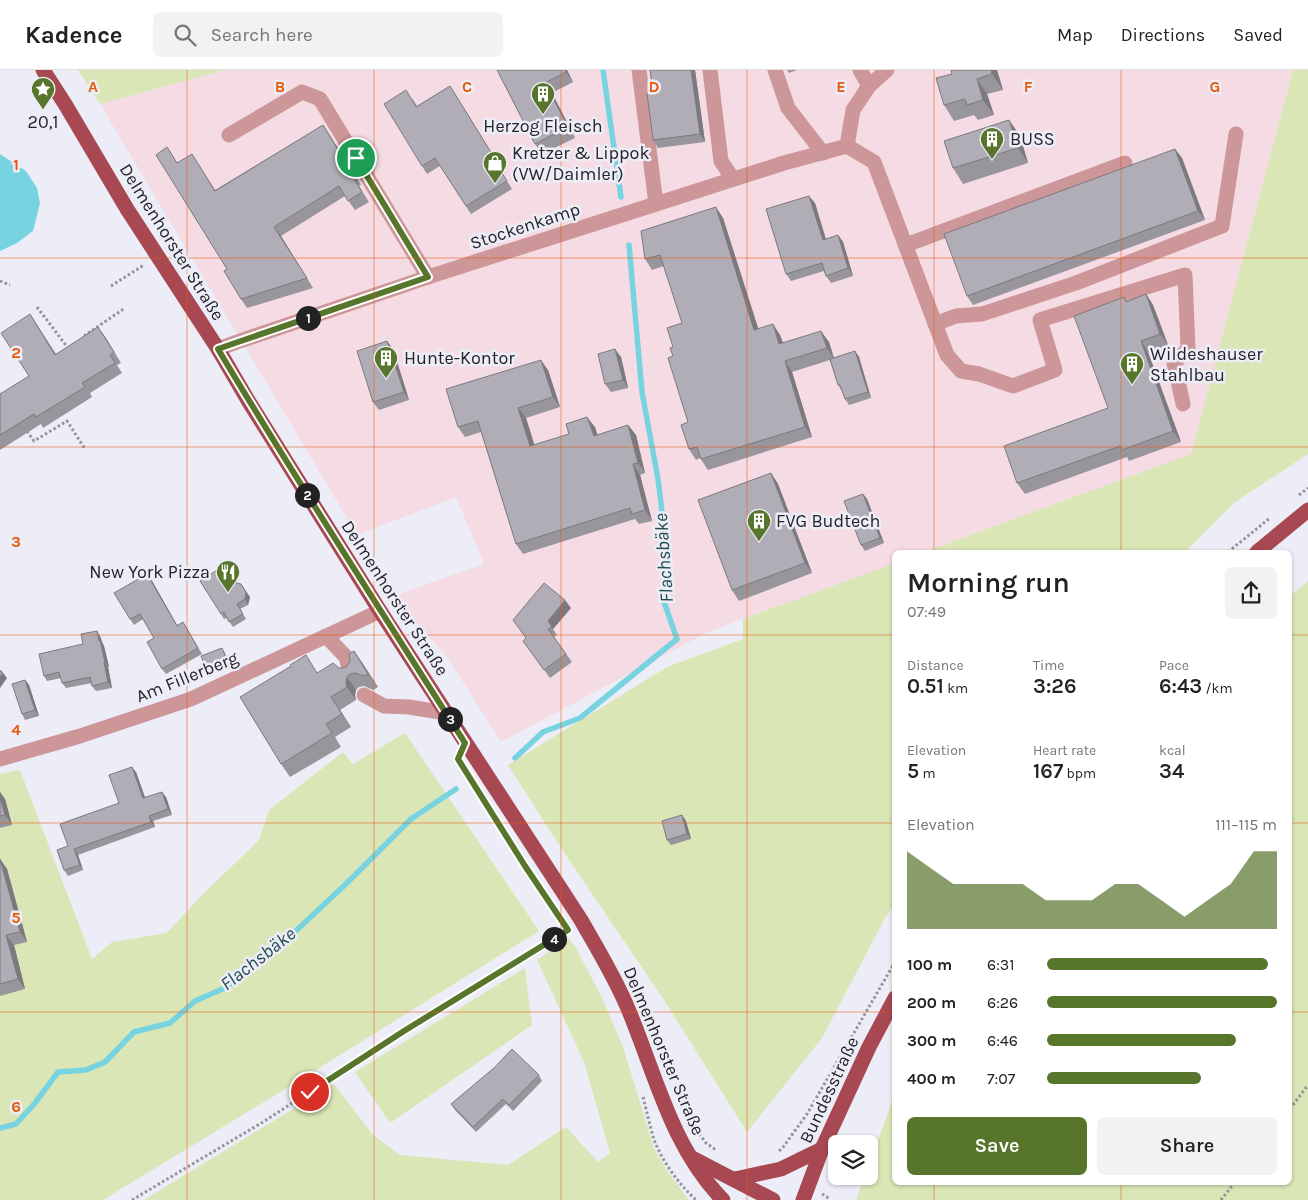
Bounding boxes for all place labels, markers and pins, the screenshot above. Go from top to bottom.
place icon: 20,1 [30,76,56,110]
building icon: Herzog Fleisch [530,81,556,115]
place label: 20,1 [28,111,58,133]
place label: Herzog Fleisch [483,115,603,137]
building icon: BUSS [979,126,1005,160]
place label: BUSS [1010,128,1055,150]
pin [335,137,377,179]
place label: Kretzer & Lippok (VW/Daimler) [512,142,650,185]
shop icon: Kretzer & Lippok (VW/Daimler) [482,150,508,184]
pin: 1 [296,306,320,330]
place label: Wildeshauser Stahlbau [1150,343,1263,386]
building icon: Hunte-Kontor [373,345,399,379]
place label: Hunte-Kontor [404,347,515,369]
building icon: Wildeshauser Stahlbau [1119,351,1145,385]
pin: 2 [294,482,320,508]
building icon: FVG Budtech [746,508,772,542]
place label: FVG Budtech [776,510,880,532]
restaurant icon: New York Pizza [215,559,241,593]
place label: New York Pizza [89,561,210,583]
pin: 3 [438,706,462,732]
pin: 4 [542,926,566,952]
pin [289,1071,331,1113]

